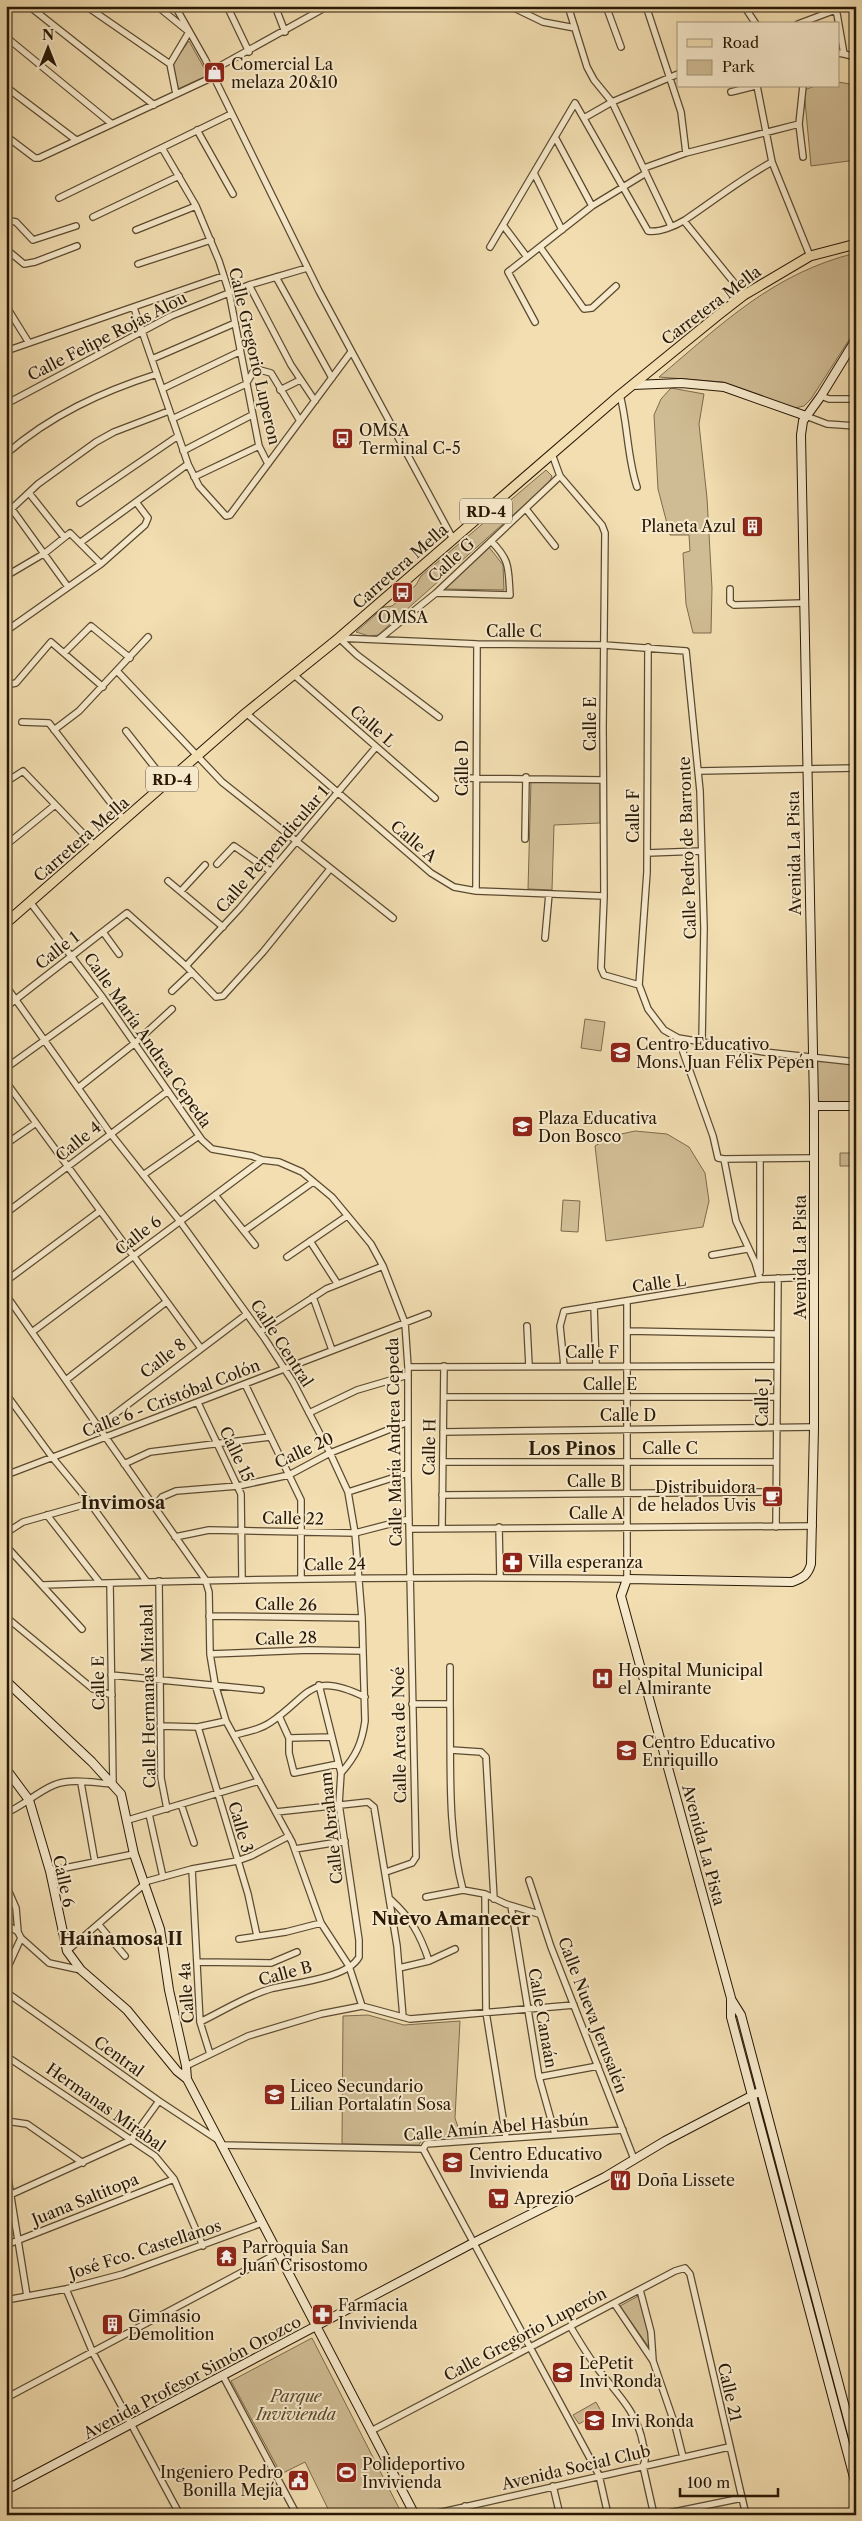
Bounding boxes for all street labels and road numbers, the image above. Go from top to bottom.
street label: Carretera Mella [657,261,765,349]
street label: Calle Gregorio Luperon [225,265,285,447]
street label: Calle Felipe Rojas Alou [24,287,190,385]
road number: RD-4 [460,498,512,524]
street label: Carretera Mella [348,519,452,613]
street label: Calle G [424,533,479,587]
street label: Calle C [486,621,542,641]
street label: Calle E [580,697,600,751]
street label: Calle L [346,701,400,752]
street label: Calle D [452,740,472,796]
street label: Calle Pedro de Barronte [674,756,700,940]
road number: RD-4 [146,766,198,792]
street label: Calle Perpendicular 1 [211,781,333,917]
street label: Calle F [623,789,643,843]
street label: Avenida La Pista [783,790,805,916]
street label: Carretera Mella [29,792,133,886]
street label: Calle A [387,816,442,867]
street label: Calle 1 [31,926,83,973]
street label: Calle María Andrea Cepeda [80,949,217,1132]
street label: Calle 4 [51,1117,105,1165]
street label: Avenida La Pista [790,1194,810,1320]
street label: Calle 6 [111,1211,165,1259]
street label: Calle L [631,1269,688,1297]
street label: Calle Central [246,1295,318,1391]
street label: Calle 8 [136,1334,190,1382]
street label: Calle María Andrea Cepeda [382,1337,406,1547]
street label: Calle F [565,1342,619,1362]
street label: Calle 6 - Cristóbal Colón [79,1355,263,1441]
street label: Calle E [583,1374,637,1394]
street label: Calle J [752,1377,772,1427]
street label: Calle D [600,1405,656,1425]
street label: Calle H [419,1418,439,1476]
street label: Calle 15 [215,1423,259,1485]
street label: Calle 20 [271,1428,337,1472]
street label: Calle C [642,1438,698,1458]
street label: Calle B [567,1471,621,1491]
street label: Calle A [569,1503,624,1523]
street label: Calle 22 [262,1507,324,1529]
street label: Calle 24 [304,1553,366,1575]
street label: Calle 26 [255,1593,317,1615]
street label: Calle Hermanas Mirabal [136,1603,160,1788]
street label: Calle 28 [255,1627,317,1649]
street label: Calle E [88,1656,108,1710]
street label: Calle Arca de Noé [388,1666,410,1804]
street label: Calle Abraham [315,1771,347,1885]
street label: Avenida La Pista [678,1781,730,1908]
street label: Calle 3 [224,1799,258,1855]
street label: Calle 6 [49,1853,79,1909]
street label: Calle Nueva Jerusalén [554,1934,632,2096]
street label: Calle B [256,1956,314,1990]
street label: Calle 4a [174,1961,198,2024]
street label: Calle Canaán [524,1966,562,2070]
street label: Central [90,2031,148,2081]
street label: Hermanas Mirabal [42,2058,170,2156]
street label: Calle Amín Abel Hasbún [403,2109,589,2145]
street label: Juana Saltitopa [26,2168,142,2231]
street label: José Fco. Castellanos [64,2215,224,2284]
street label: Calle Gregorio Luperón [440,2283,610,2385]
street label: Avenida Profesor Simón Orozco [79,2311,304,2443]
street label: Calle 21 [714,2361,746,2423]
street label: Avenida Social Club [499,2440,652,2494]

